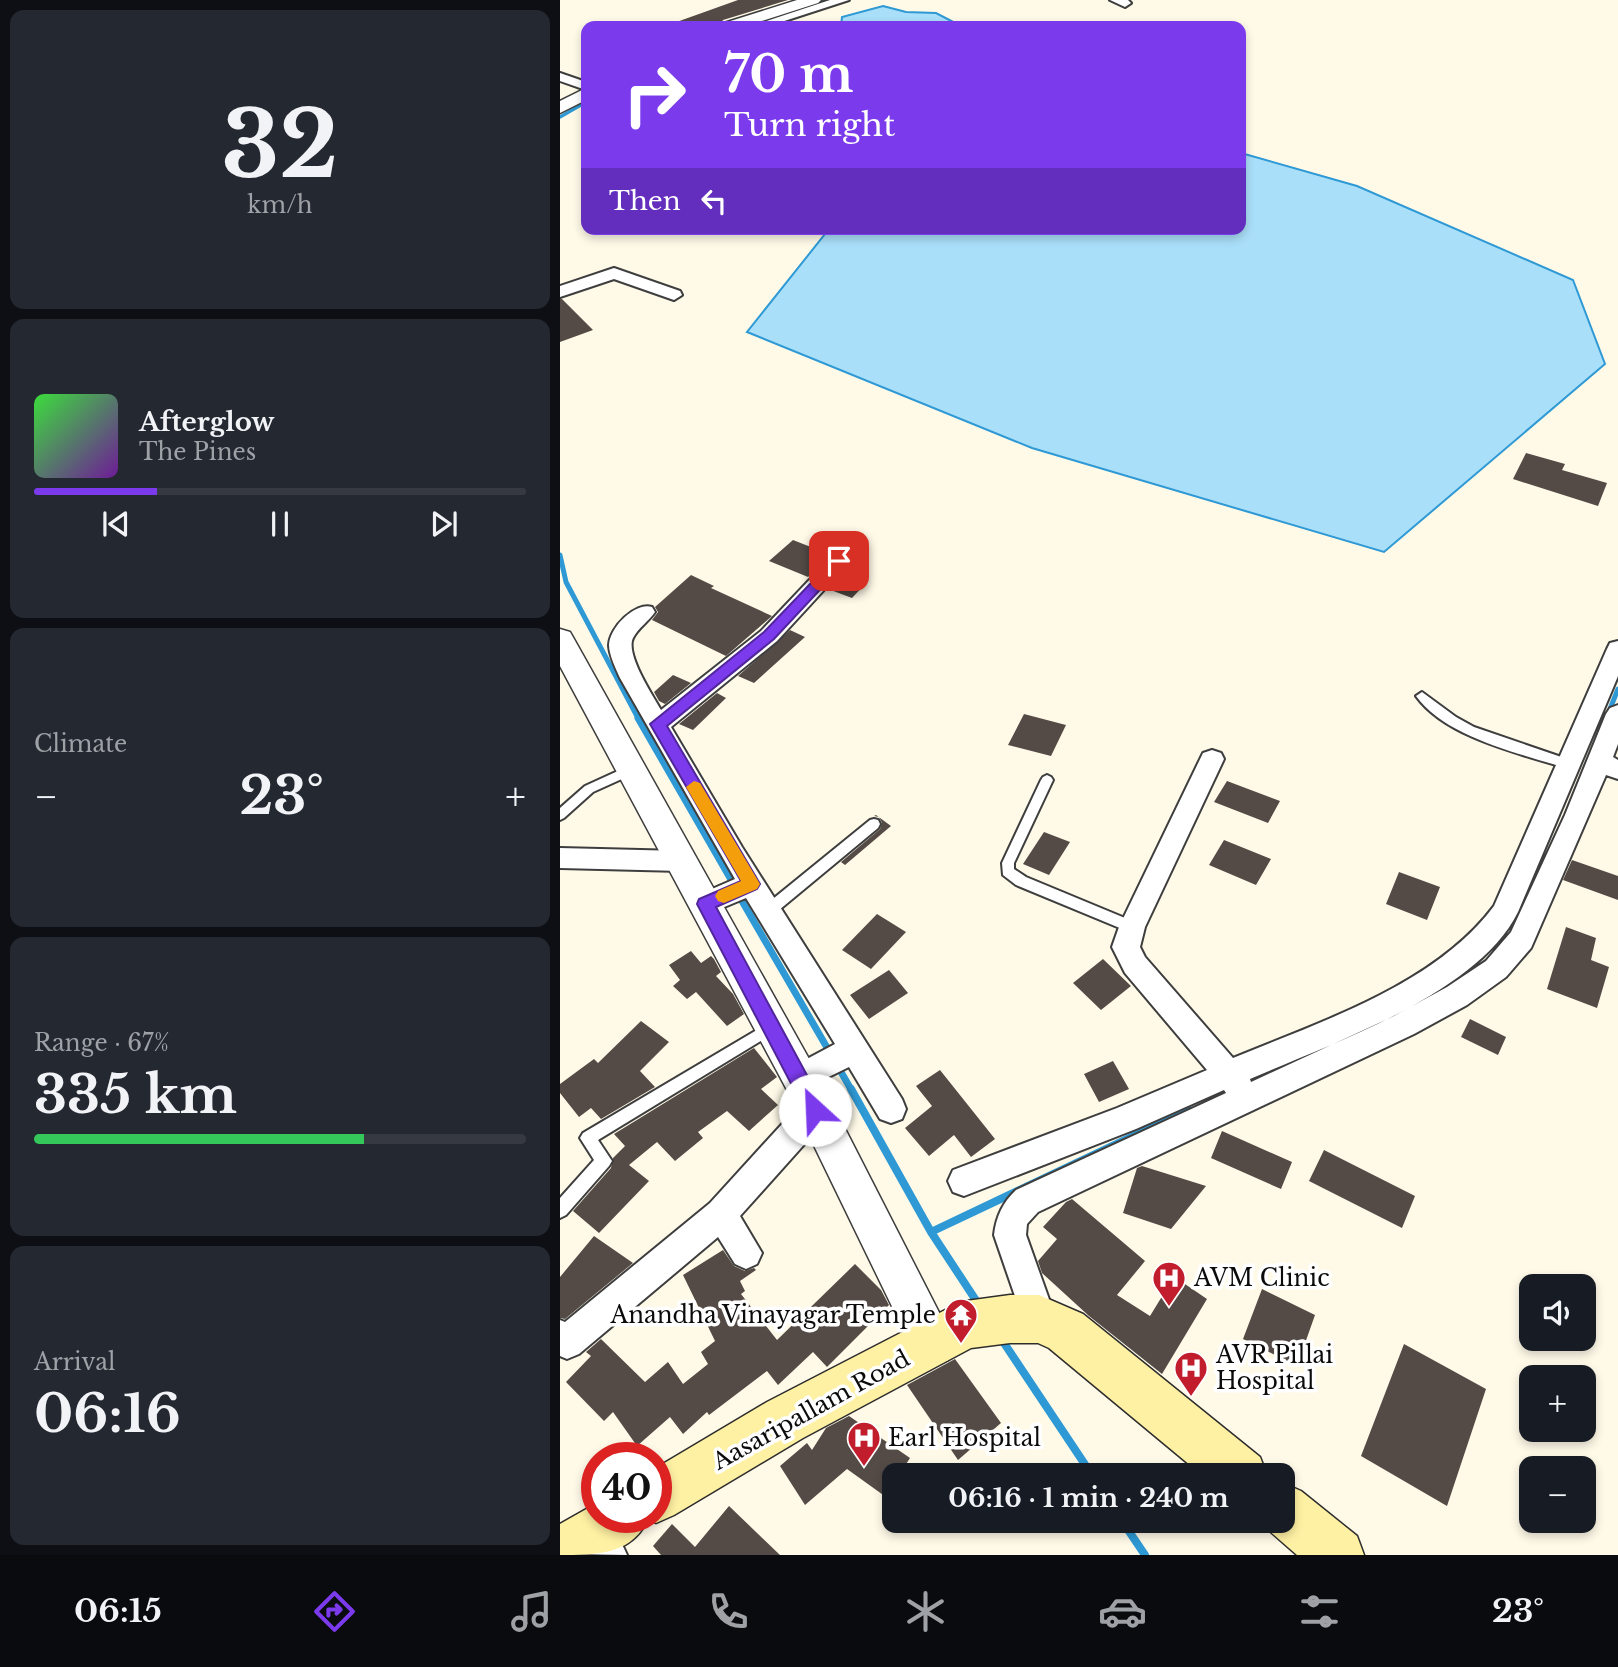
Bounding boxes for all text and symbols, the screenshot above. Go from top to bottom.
text: 70 m [724,44,854,105]
icon: right [609,49,700,140]
text: 32 [221,89,339,202]
text: Turn right [724,105,895,145]
icon: left [695,182,733,220]
text: Then [609,185,681,217]
text: km/h [247,191,313,219]
text: Afterglow [139,406,275,438]
text: The Pines [139,438,256,466]
icon: previous [97,505,135,543]
icon: pause [261,505,299,543]
icon: next [425,505,463,543]
pin [809,531,869,591]
icon: arrive [820,542,858,580]
text: Climate [34,730,127,758]
text: 23° [239,764,324,828]
text: − [34,773,58,820]
text: + [505,773,526,820]
text: Range · 67% [34,1029,169,1057]
text: 335 km [34,1063,237,1127]
position arrow [778,1073,852,1147]
hospital icon: AVM Clinic [1150,1259,1188,1308]
place label: AVM Clinic [1193,1264,1330,1292]
map controls [1519,1274,1596,1533]
button: sound [1519,1274,1596,1351]
temple icon: Anandha Vinayagar Temple [942,1296,980,1345]
place label: Anandha Vinayagar Temple [609,1301,936,1329]
place label: AVR Pillai Hospital [1215,1341,1333,1395]
street label: Aasaripallam Road [707,1344,914,1476]
text: Arrival [34,1348,115,1376]
hospital icon: AVR Pillai Hospital [1172,1349,1210,1398]
button: + [1519,1365,1596,1442]
text: 06:16 [34,1382,181,1446]
hospital icon: Earl Hospital [845,1419,883,1468]
place label: Earl Hospital [888,1424,1041,1452]
speed limit sign: 40 [581,1442,672,1533]
button: − [1519,1456,1596,1533]
text: 06:16 · 1 min · 240 m [948,1482,1229,1514]
icon: directions [310,1587,359,1636]
icon: music [507,1587,556,1636]
icon: phone [704,1587,753,1636]
icon: climate [901,1587,950,1636]
icon: car [1098,1587,1147,1636]
icon: filters [1295,1587,1344,1636]
text: 06:15 [74,1591,162,1631]
text: 23° [1492,1591,1544,1631]

